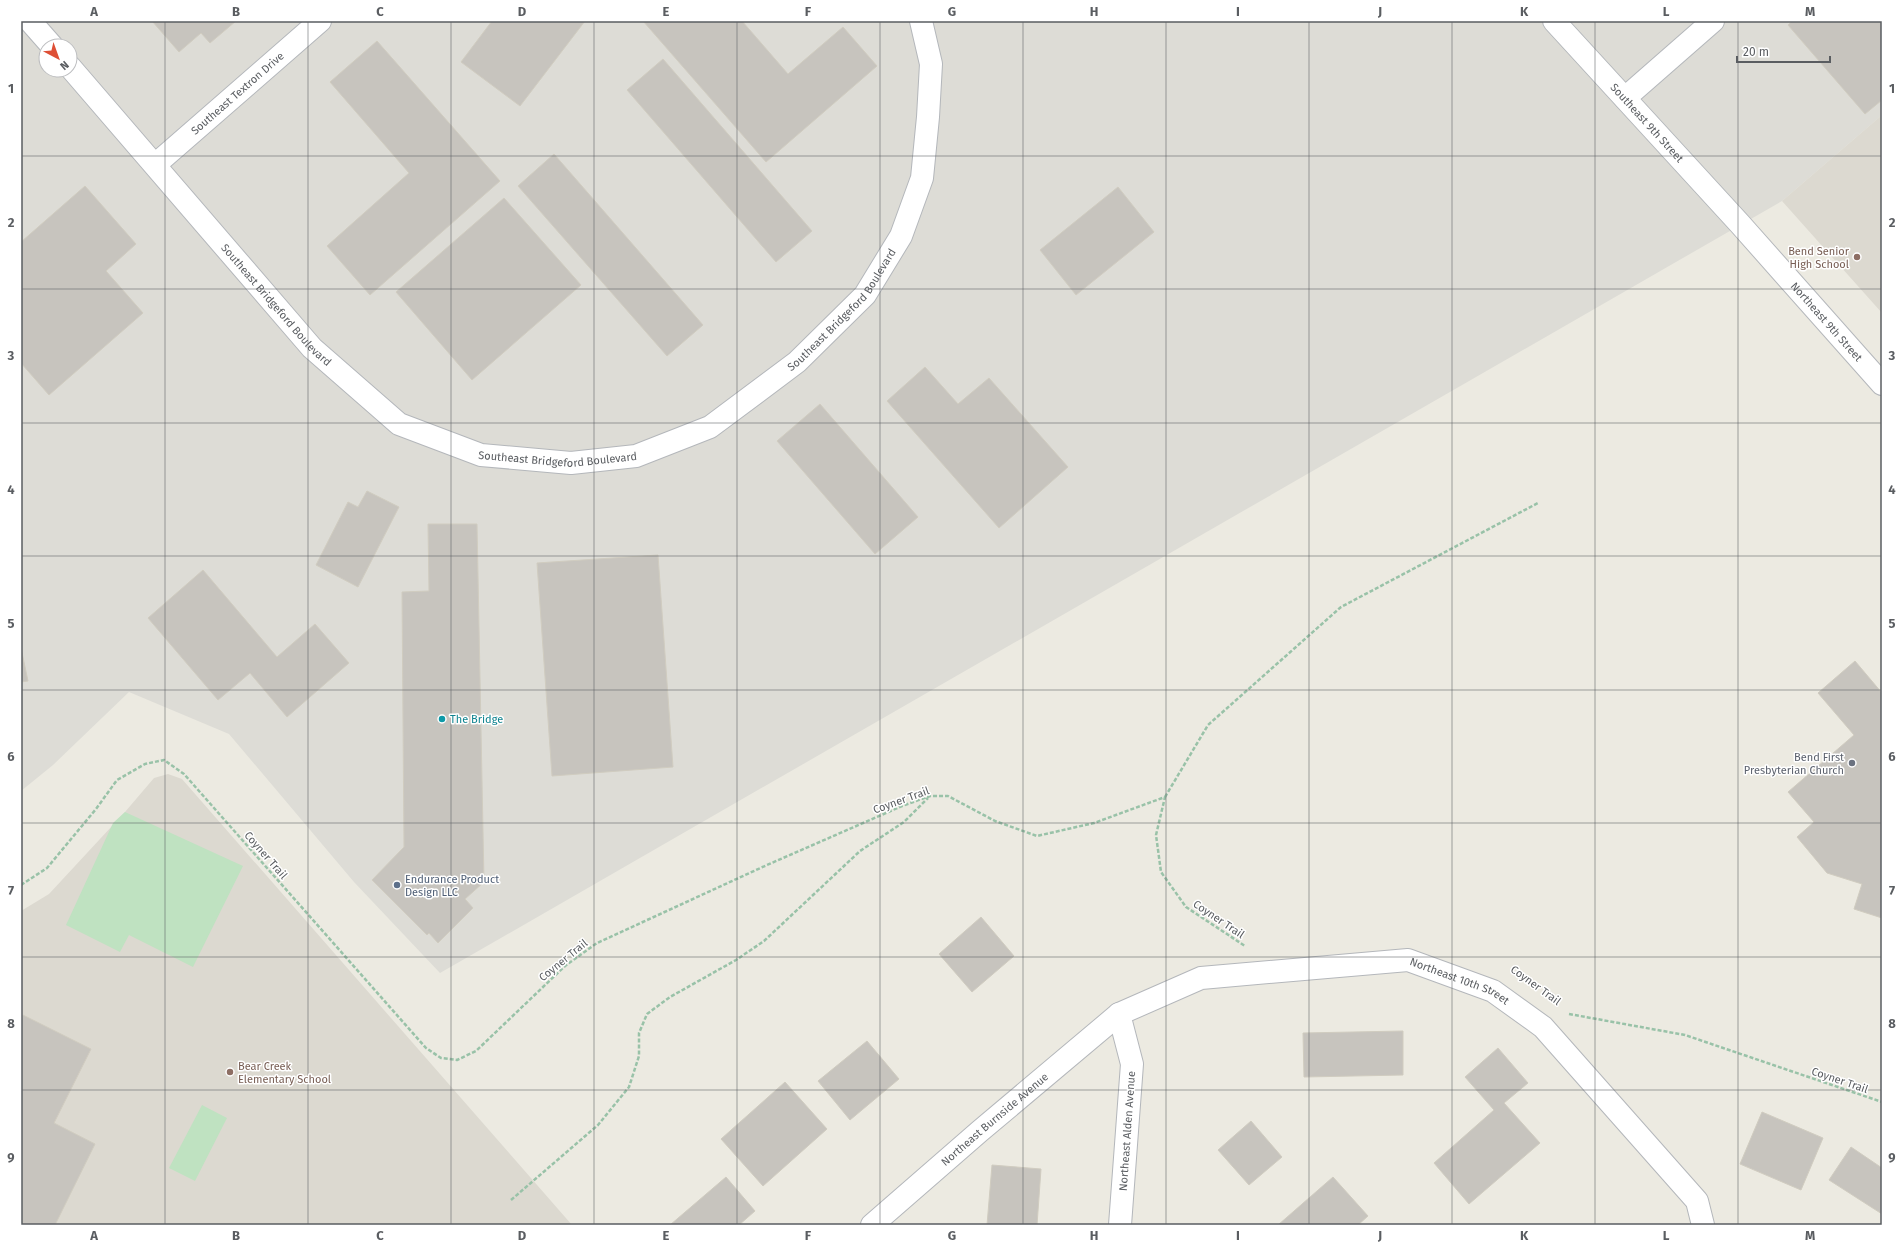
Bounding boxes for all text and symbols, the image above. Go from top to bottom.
text: A [89,4,98,19]
text: B [232,4,240,19]
text: C [376,4,384,19]
text: D [518,4,527,19]
text: E [663,4,670,19]
text: F [805,4,812,19]
text: G [948,4,956,19]
text: H [1090,4,1098,19]
text: I [1236,4,1240,19]
text: J [1377,4,1382,19]
text: K [1520,4,1529,19]
text: L [1663,4,1670,19]
text: M [1805,4,1815,19]
north arrow [38,38,78,78]
scale bar [1737,38,1830,64]
text: 20 m [1743,45,1769,59]
street label: Southeast Textron Drive [189,49,287,137]
text: N [57,58,71,72]
text: 1 [8,81,14,96]
street label: Southeast 9th Street [1608,81,1686,165]
text: 1 [1889,81,1895,96]
text: 2 [8,215,15,230]
text: 2 [1889,215,1896,230]
street label: Southeast Bridgeford Boulevard [218,241,334,369]
place label: Bend Senior High School [1788,245,1850,271]
street label: Southeast Bridgeford Boulevard [785,246,899,374]
marker: Bend Senior High School [1852,252,1862,262]
street label: Northeast 9th Street [1788,280,1865,364]
text: 3 [7,348,15,363]
text: 3 [1888,348,1896,363]
street label: Southeast Bridgeford Boulevard [478,449,638,470]
text: 4 [7,482,15,497]
text: 4 [1888,482,1896,497]
text: 5 [8,616,15,631]
text: 5 [1889,616,1896,631]
place label: The Bridge [450,713,503,726]
marker: The Bridge [437,714,447,724]
text: 6 [7,749,15,764]
text: 6 [1888,749,1896,764]
place label: Bend First Presbyterian Church [1744,751,1844,777]
marker: Bend First Presbyterian Church [1847,758,1857,768]
street label: Coyner Trail [871,784,931,817]
street label: Coyner Trail [241,829,290,882]
place label: Endurance Product Design LLC [405,873,499,899]
marker: Endurance Product Design LLC [392,880,402,890]
text: 7 [8,883,14,898]
text: 7 [1889,883,1895,898]
street label: Coyner Trail [1191,898,1247,941]
street label: Coyner Trail [536,937,590,984]
street label: Northeast 10th Street [1408,955,1512,1008]
street label: Coyner Trail [1508,963,1563,1008]
text: 8 [7,1016,15,1031]
text: 8 [1888,1016,1896,1031]
place label: Bear Creek Elementary School [238,1060,331,1086]
street label: Coyner Trail [1810,1065,1870,1096]
marker: Bear Creek Elementary School [225,1067,235,1077]
street label: Northeast Burnside Avenue [939,1070,1051,1169]
street label: Northeast Alden Avenue [1117,1071,1138,1191]
text: 9 [7,1150,15,1165]
text: 9 [1888,1150,1896,1165]
text: A [89,1228,98,1243]
text: B [232,1228,240,1243]
text: C [376,1228,384,1243]
text: D [518,1228,527,1243]
text: E [663,1228,670,1243]
text: F [805,1228,812,1243]
text: G [948,1228,956,1243]
text: H [1090,1228,1098,1243]
text: I [1236,1228,1240,1243]
text: J [1377,1228,1382,1243]
text: K [1520,1228,1529,1243]
text: L [1663,1228,1670,1243]
text: M [1805,1228,1815,1243]

